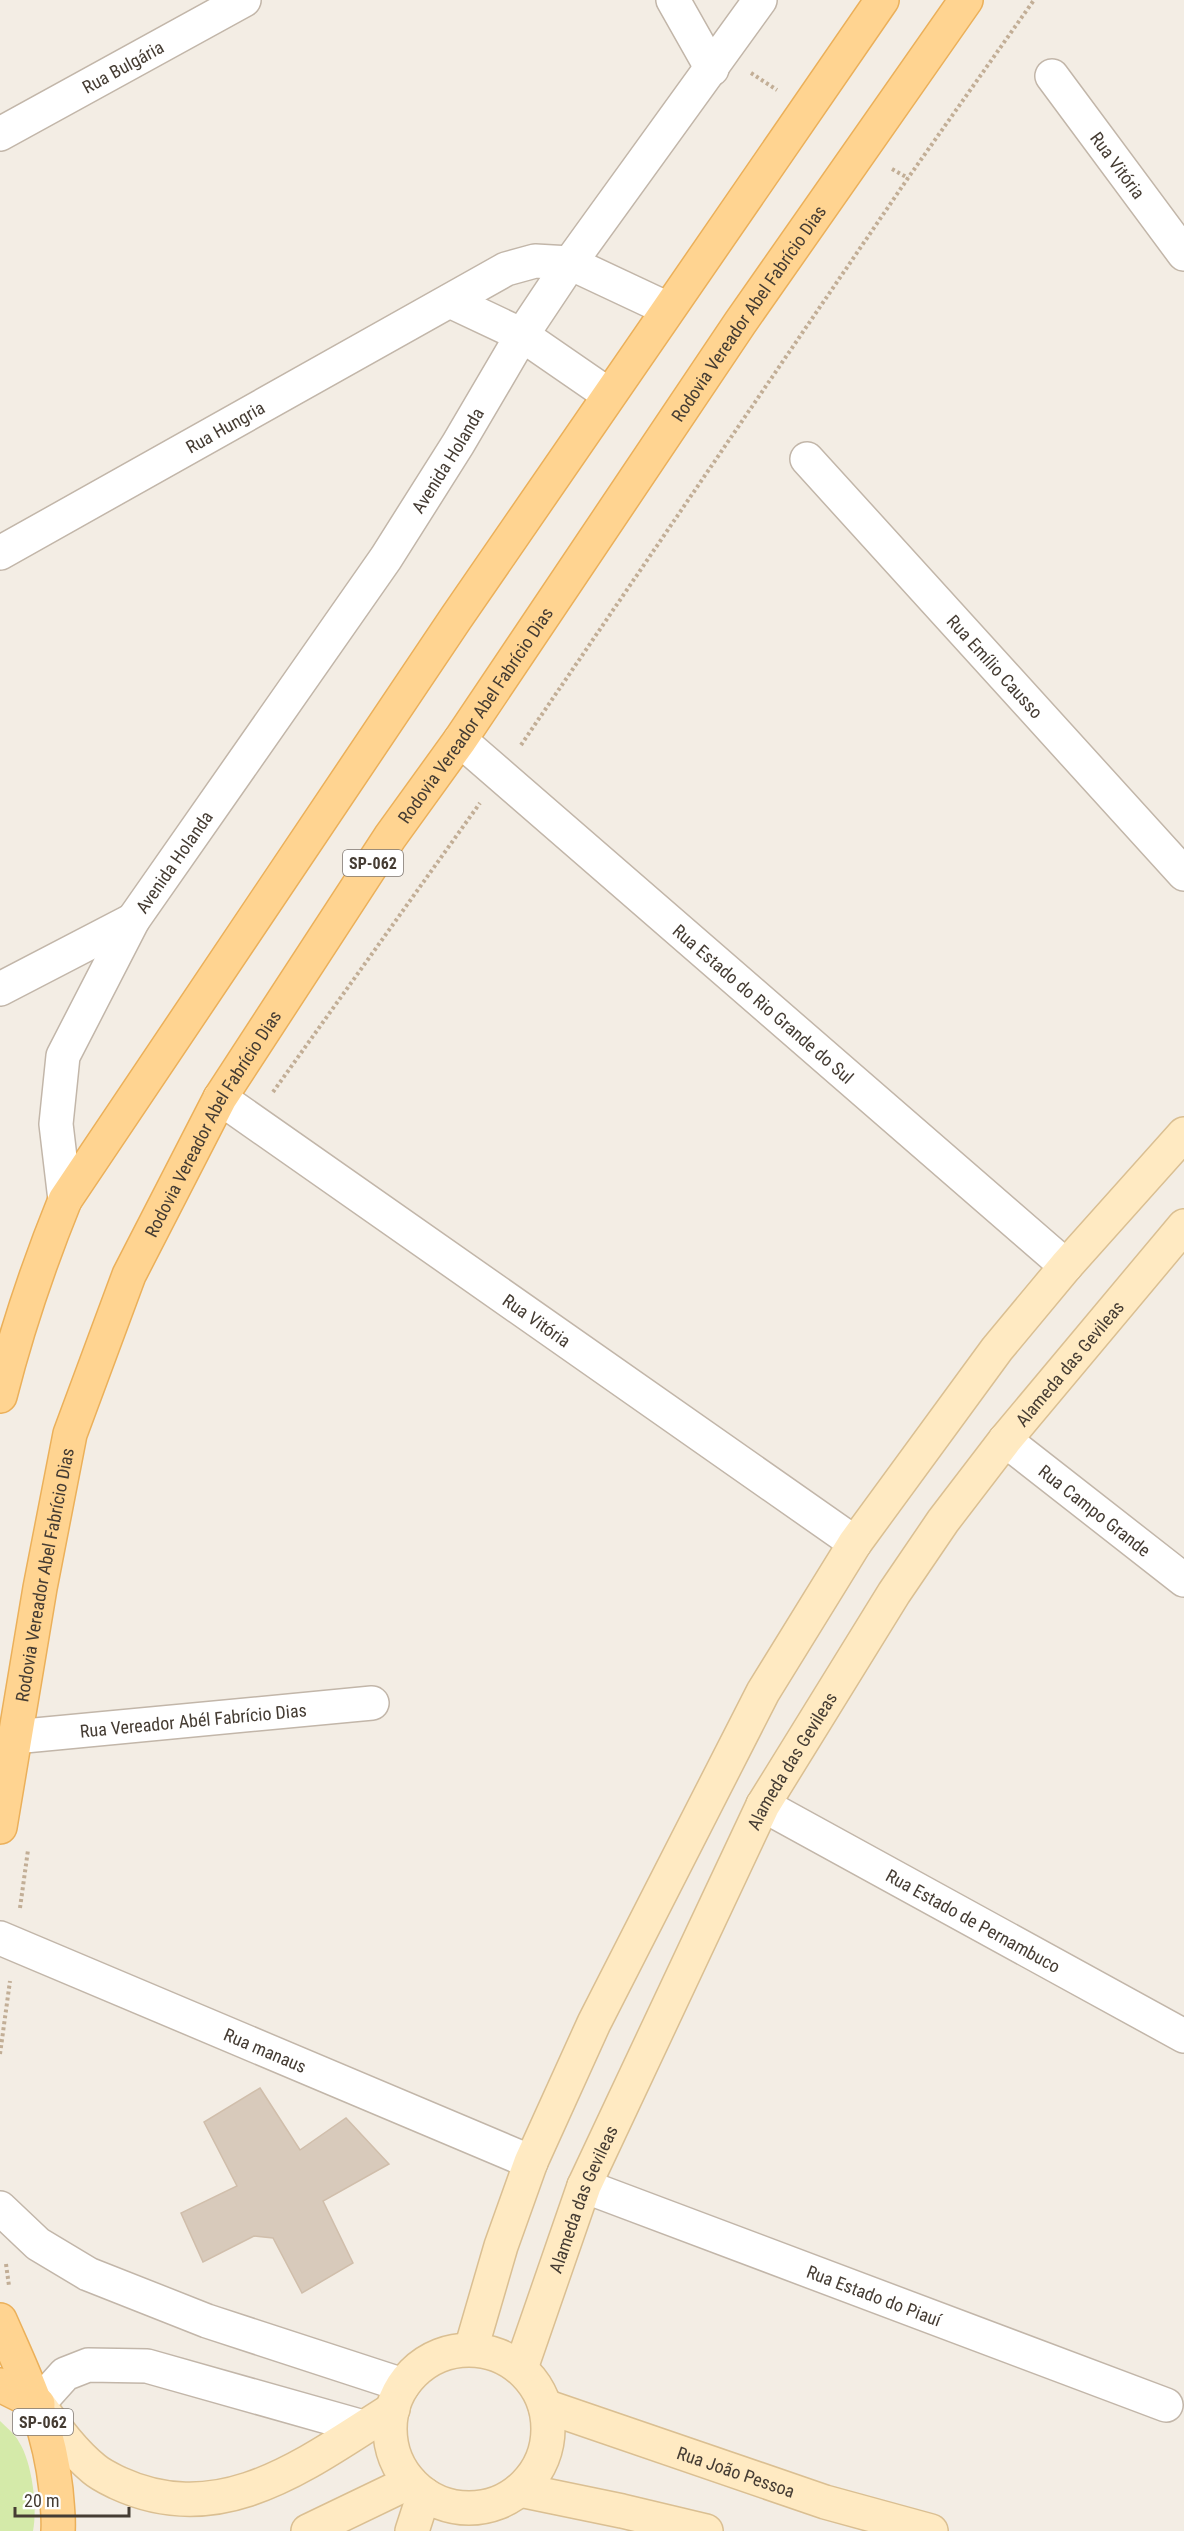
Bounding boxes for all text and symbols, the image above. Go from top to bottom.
street label: Rua Bulgária [78,36,167,97]
street label: Rua Vitória [1087,128,1150,203]
street label: Rodovia Vereador Abel Fabrício Dias [667,201,830,425]
street label: Rua Hungria [182,396,268,457]
street label: Avenida Holanda [407,404,488,517]
street label: Rodovia Vereador Abel Fabrício Dias [393,603,557,827]
street label: Rua Emílio Causso [943,610,1048,722]
street label: Avenida Holanda [131,807,217,917]
road number: SP-062 [343,850,403,876]
street label: Rua Estado do Rio Grande do Sul [669,919,858,1088]
street label: Rodovia Vereador Abel Fabrício Dias [140,1006,285,1240]
street label: Rua Vitória [499,1289,575,1351]
street label: Alameda das Gevileas [1011,1296,1128,1430]
street label: Rodovia Vereador Abel Fabrício Dias [11,1446,78,1703]
street label: Rua Campo Grande [1035,1460,1155,1560]
street label: Alameda das Gevileas [742,1688,841,1833]
street label: Rua Vereador Abél Fabrício Dias [79,1699,308,1741]
street label: Rua Estado de Pernambuco [883,1864,1064,1977]
street label: Rua manaus [221,2023,310,2077]
street label: Alameda das Gevileas [544,2122,622,2276]
street label: Rua Estado do Piauí [804,2260,945,2330]
road number: SP-062 [13,2409,73,2435]
street label: Rua João Pessoa [674,2442,798,2501]
scale bar [15,2480,129,2518]
text: 20 m [24,2490,59,2511]

